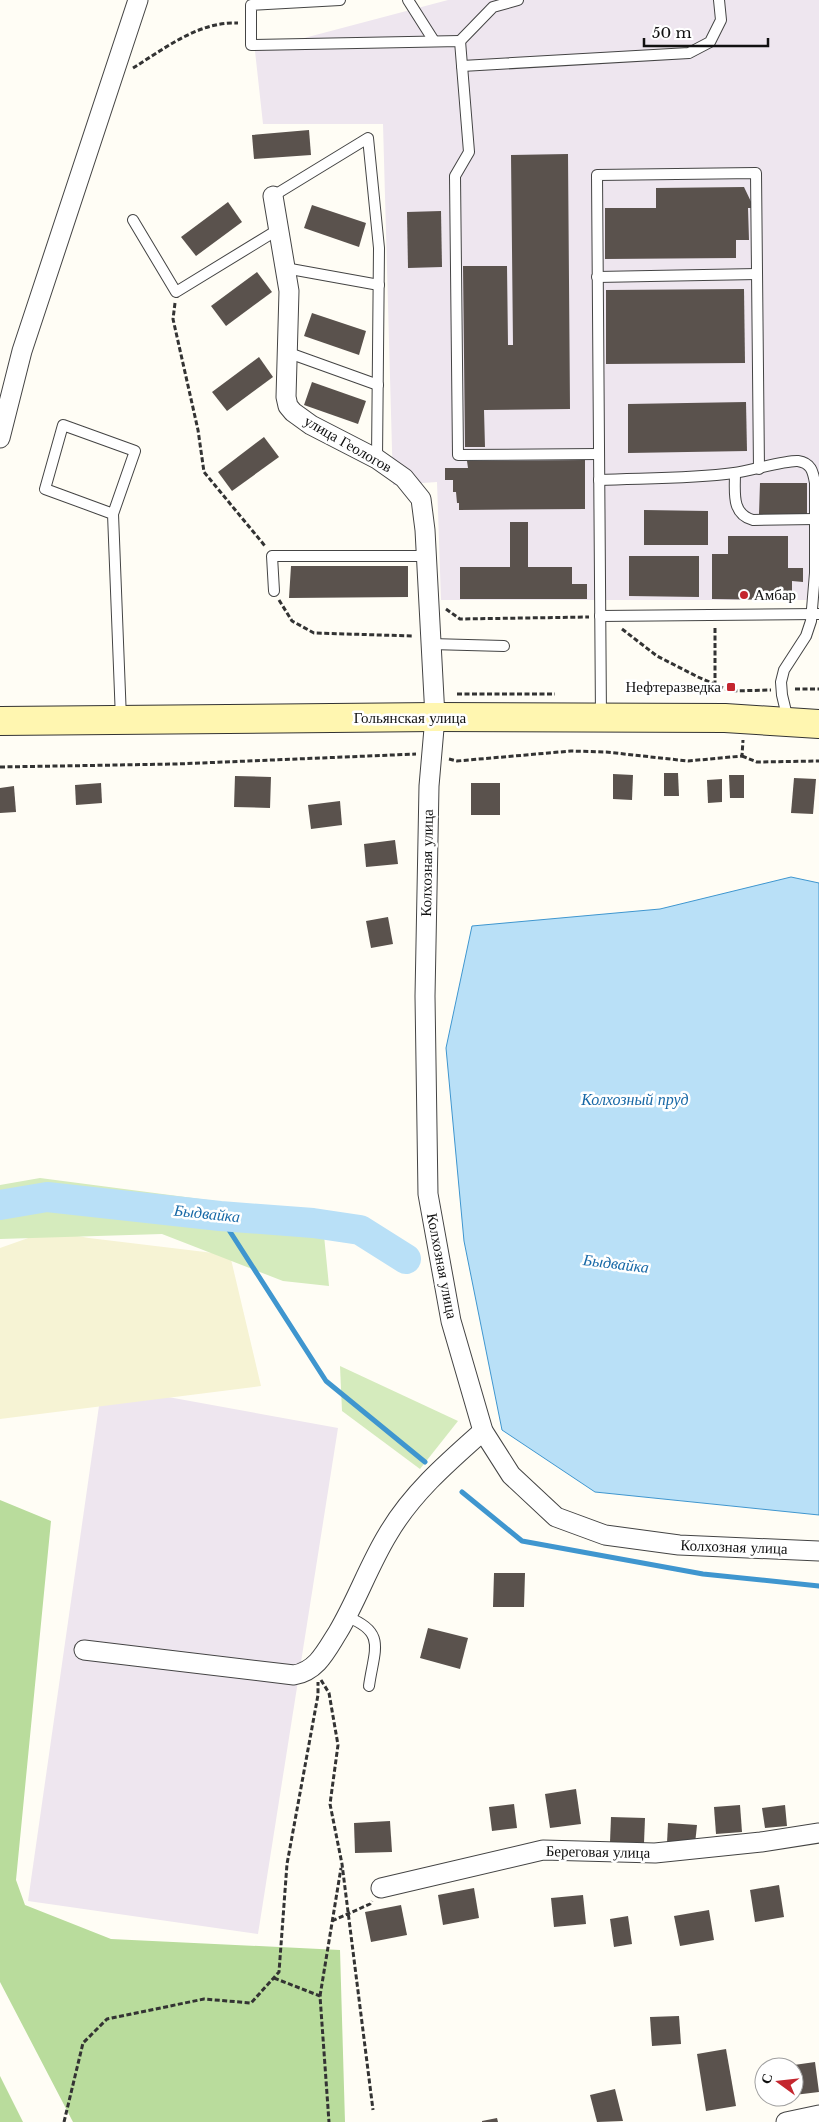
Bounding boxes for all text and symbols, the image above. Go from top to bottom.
scale bar [644,15,768,47]
text: 50 m [652,23,692,42]
street label: улица Геологов [301,411,396,476]
place label: Амбар [754,585,796,604]
marker: Амбар [738,589,750,601]
place label: Нефтеразведка [626,677,721,696]
marker: Нефтеразведка [725,681,737,693]
street label: Гольянская улица [354,708,467,727]
street label: Колхозная улица [416,809,437,917]
water label: Колхозный пруд [580,1089,689,1109]
water label: Быдвайка [172,1199,241,1226]
street label: Колхозная улица [423,1211,462,1321]
water label: Быдвайка [581,1249,650,1277]
street label: Колхозная улица [680,1535,788,1558]
street label: Береговая улица [546,1841,651,1862]
north arrow [754,2057,804,2107]
text: С [756,2071,776,2086]

